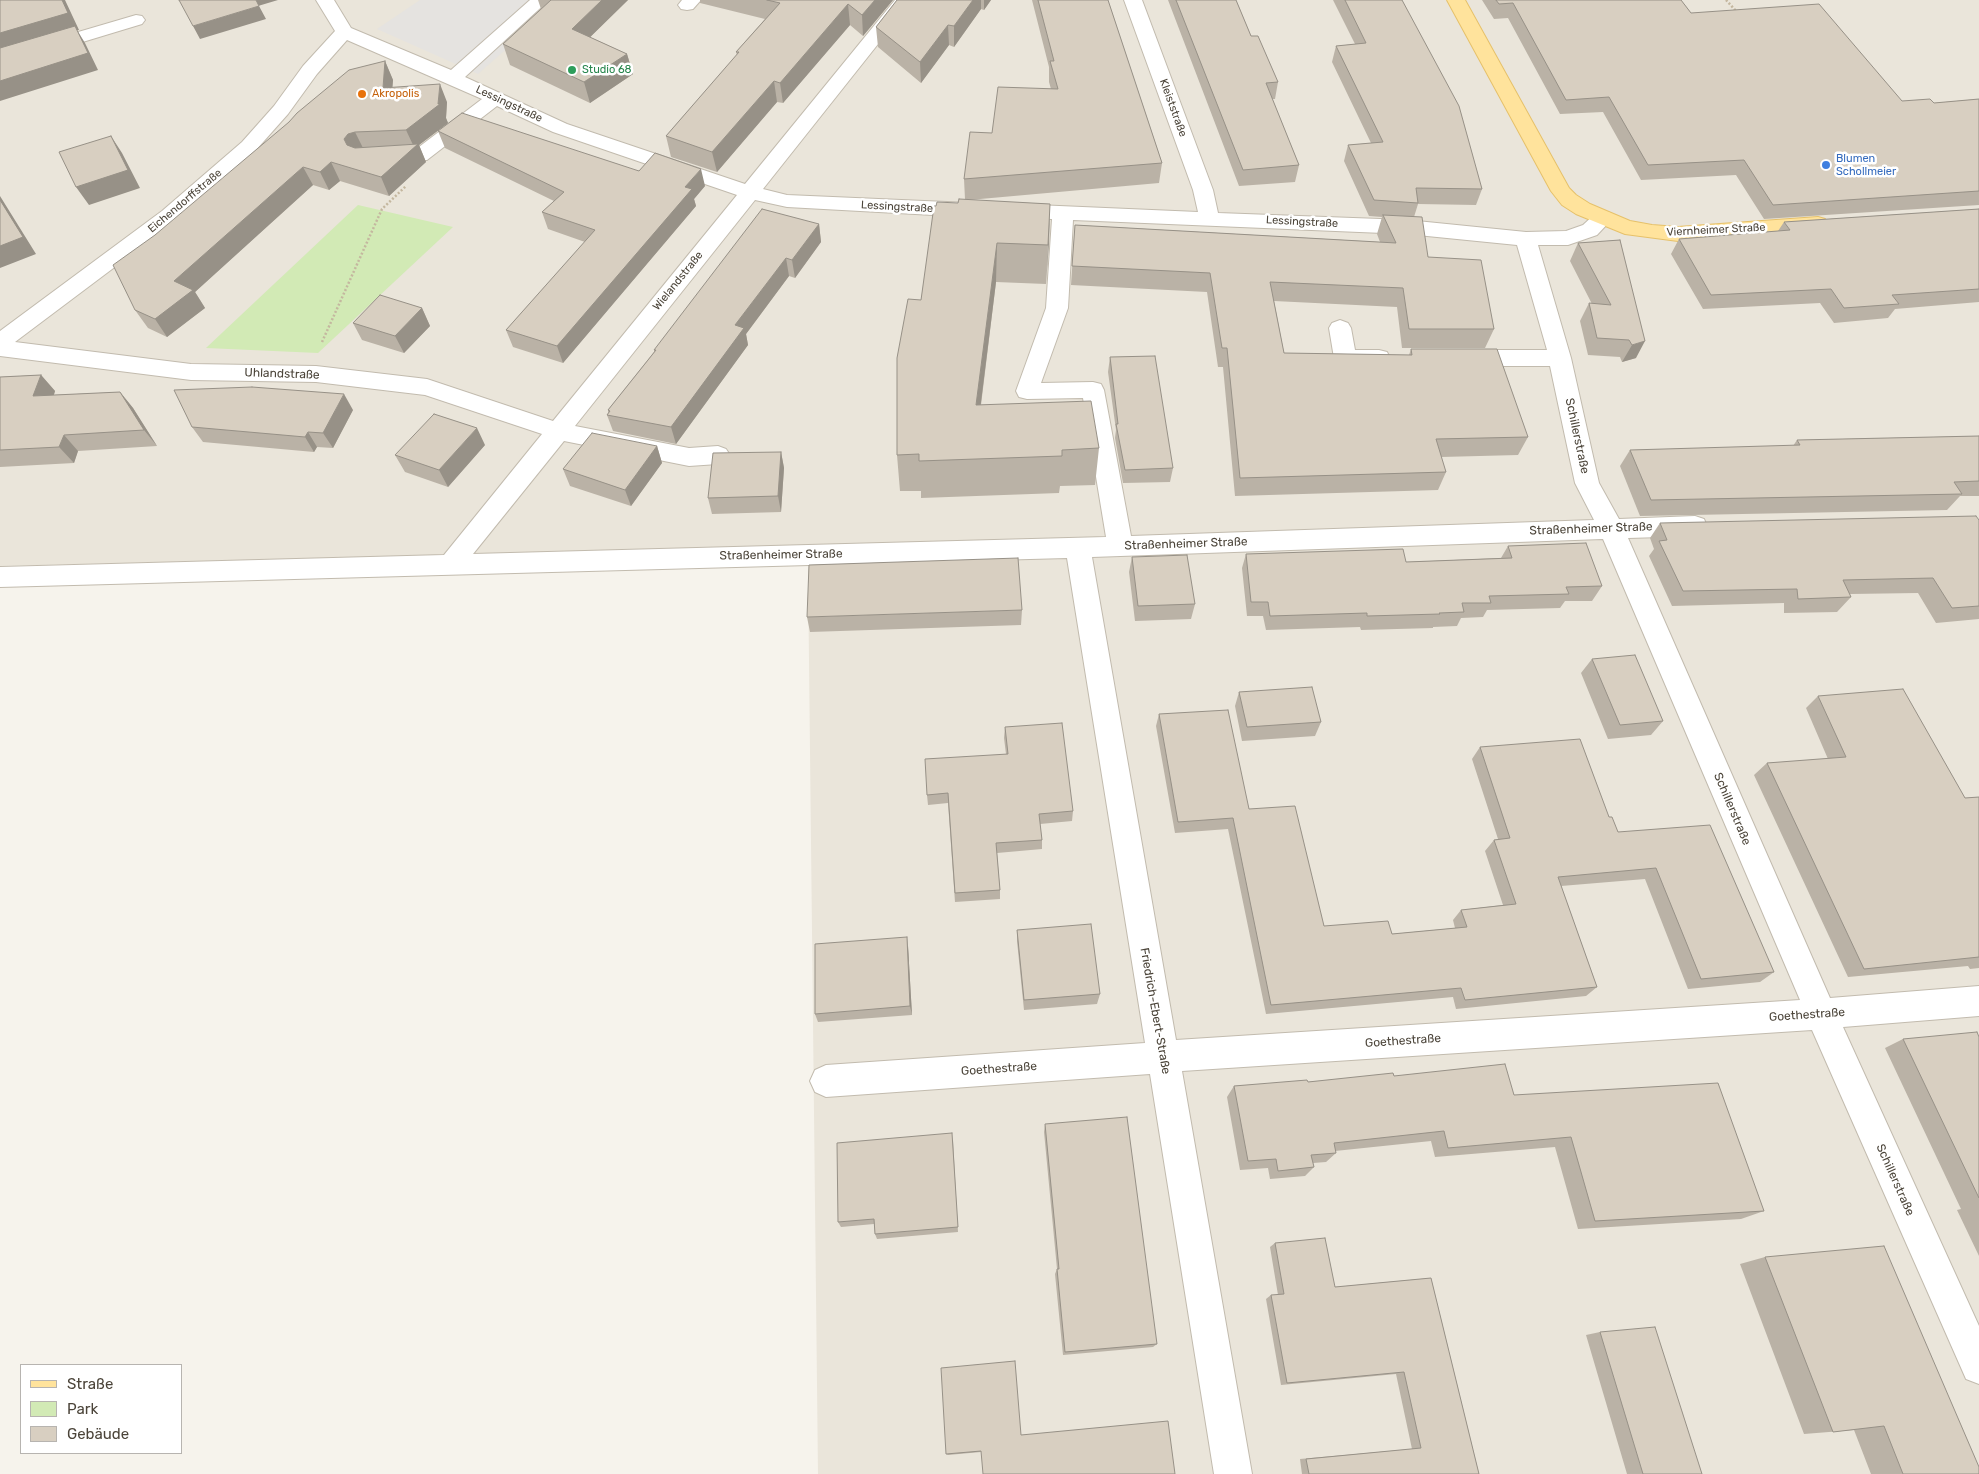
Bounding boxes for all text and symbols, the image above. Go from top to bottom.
place label: Studio 68 [582,63,632,77]
marker: Studio 68 [566,64,578,76]
street label: Kleiststraße [1156,77,1190,139]
street label: Lessingstraße [474,83,544,125]
place label: Akropolis [372,87,419,101]
marker: Akropolis [356,88,368,100]
place label: Blumen Schollmeier [1836,152,1896,178]
marker: Blumen Schollmeier [1820,159,1832,171]
street label: Eichendorffstraße [145,166,225,236]
street label: Lessingstraße [861,199,933,215]
street label: Lessingstraße [1266,214,1338,230]
street label: Viernheimer Straße [1666,221,1766,239]
street label: Wielandstraße [650,249,706,313]
street label: Uhlandstraße [244,365,320,383]
street label: Schillerstraße [1562,397,1592,475]
street label: Straßenheimer Straße [1529,520,1653,538]
street label: Straßenheimer Straße [1124,535,1248,553]
street label: Straßenheimer Straße [719,547,843,563]
street label: Schillerstraße [1710,771,1754,847]
street label: Friedrich-Ebert-Straße [1137,947,1173,1075]
street label: Goethestraße [1769,1005,1845,1025]
street label: Goethestraße [1365,1031,1441,1051]
street label: Goethestraße [961,1059,1037,1079]
street label: Schillerstraße [1873,1142,1917,1218]
legend [20,1364,182,1454]
text: Straße [67,1375,113,1393]
text: Park [67,1400,98,1418]
text: Gebäude [67,1425,129,1443]

